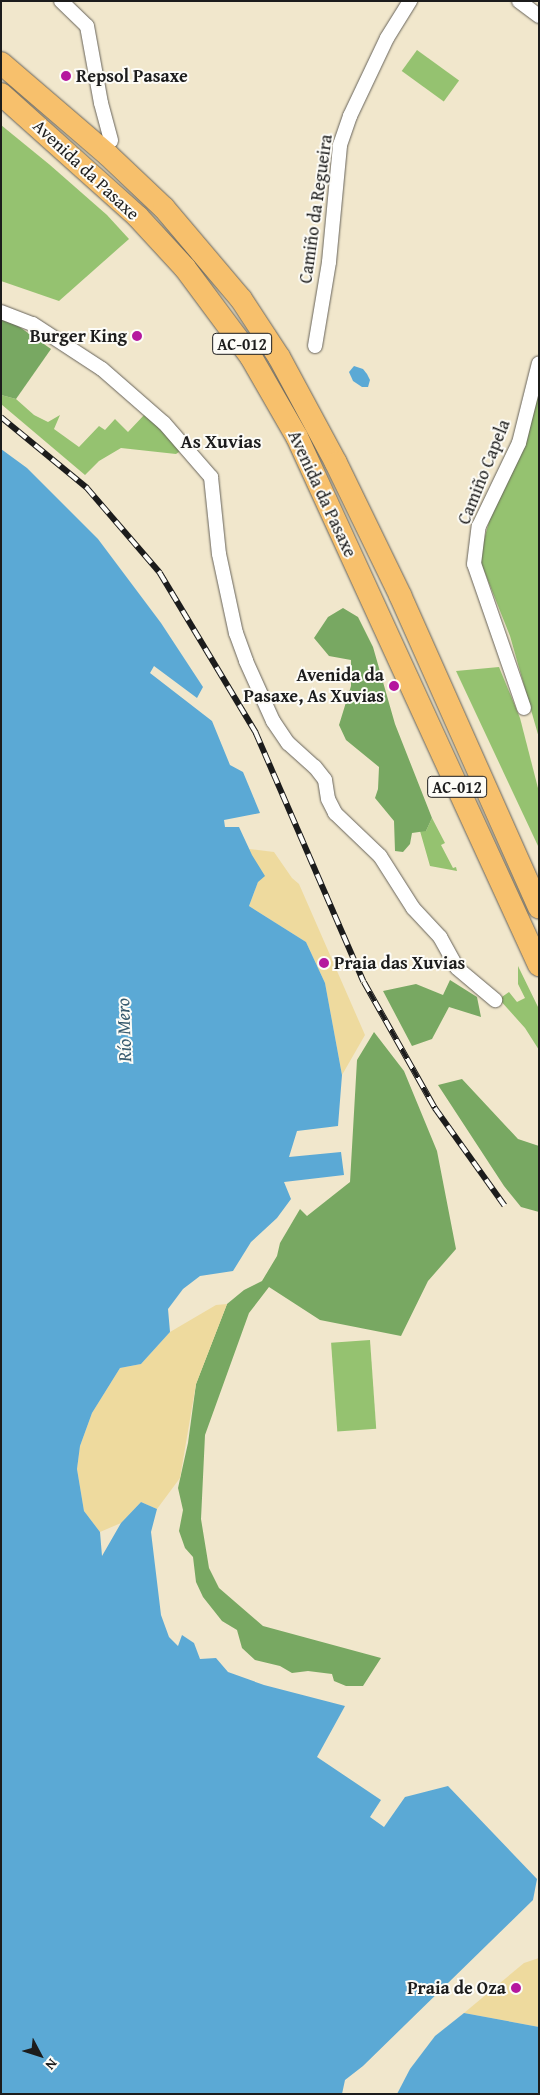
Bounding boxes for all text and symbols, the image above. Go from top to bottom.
place label: Repsol Pasaxe [76,65,188,87]
marker: Repsol Pasaxe [60,70,72,82]
street label: Avenida da Pasaxe [28,115,144,225]
street label: Camiño da Regueira [295,133,337,285]
place label: Burger King [30,325,127,347]
marker: Burger King [131,330,143,342]
road number: AC-012 [212,330,272,358]
street label: Camiño Capela [453,416,515,528]
street label: Avenida da Pasaxe [283,427,361,561]
district label: As Xuvias [181,431,261,453]
place label: Avenida da Pasaxe, As Xuvias [243,665,384,708]
marker: Avenida da Pasaxe, As Xuvias [388,680,400,692]
road number: AC-012 [427,774,487,800]
place label: Praia das Xuvias [334,952,465,974]
marker: Praia das Xuvias [318,957,330,969]
water label: Río Mero [111,998,137,1062]
place label: Praia de Oza [407,1977,506,1999]
marker: Praia de Oza [510,1982,522,1994]
north arrow [15,2030,65,2080]
text: N [41,2055,62,2075]

